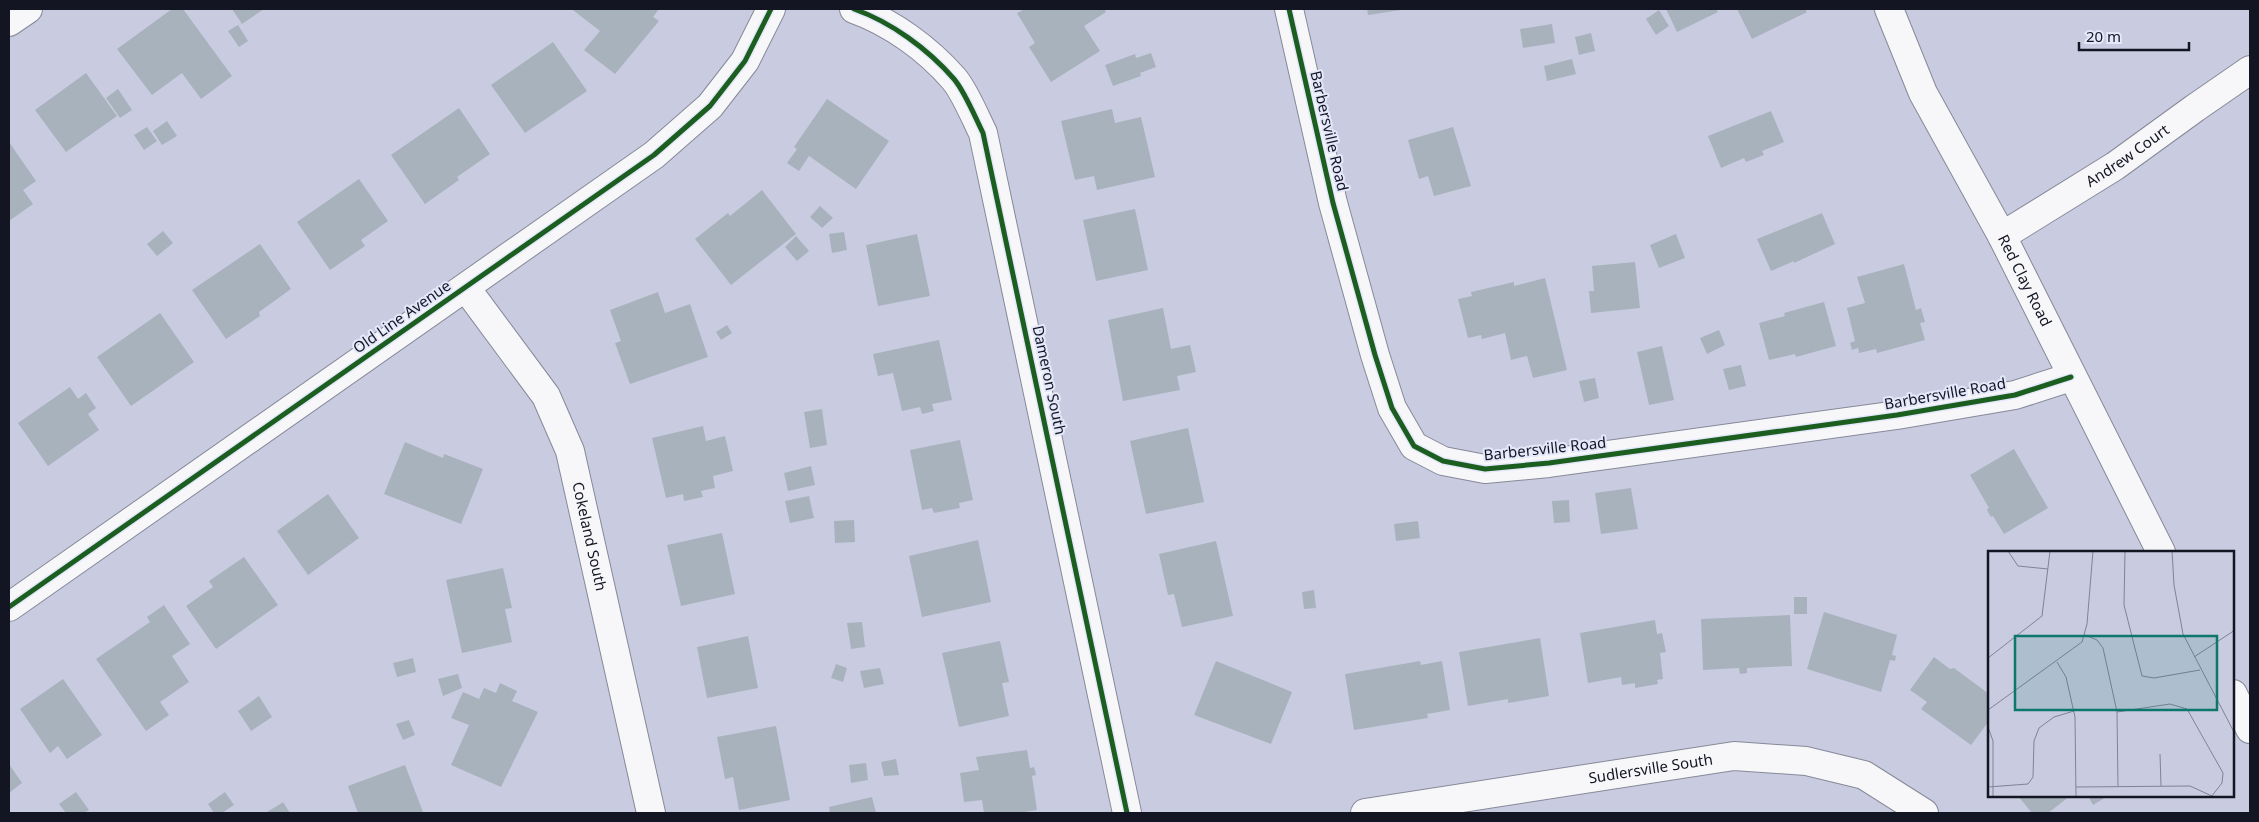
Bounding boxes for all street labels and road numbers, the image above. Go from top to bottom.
street label: Barbersville Road [1306,69,1354,193]
street label: Andrew Court [2081,119,2173,191]
street label: Red Clay Road [1994,231,2057,330]
street label: Old Line Avenue [349,275,454,357]
street label: Dameron South [1029,323,1071,436]
street label: Barbersville Road [1882,372,2007,414]
street label: Barbersville Road [1483,432,1607,464]
street label: Cokeland South [568,480,612,593]
street label: Sudlersville South [1587,748,1714,787]

